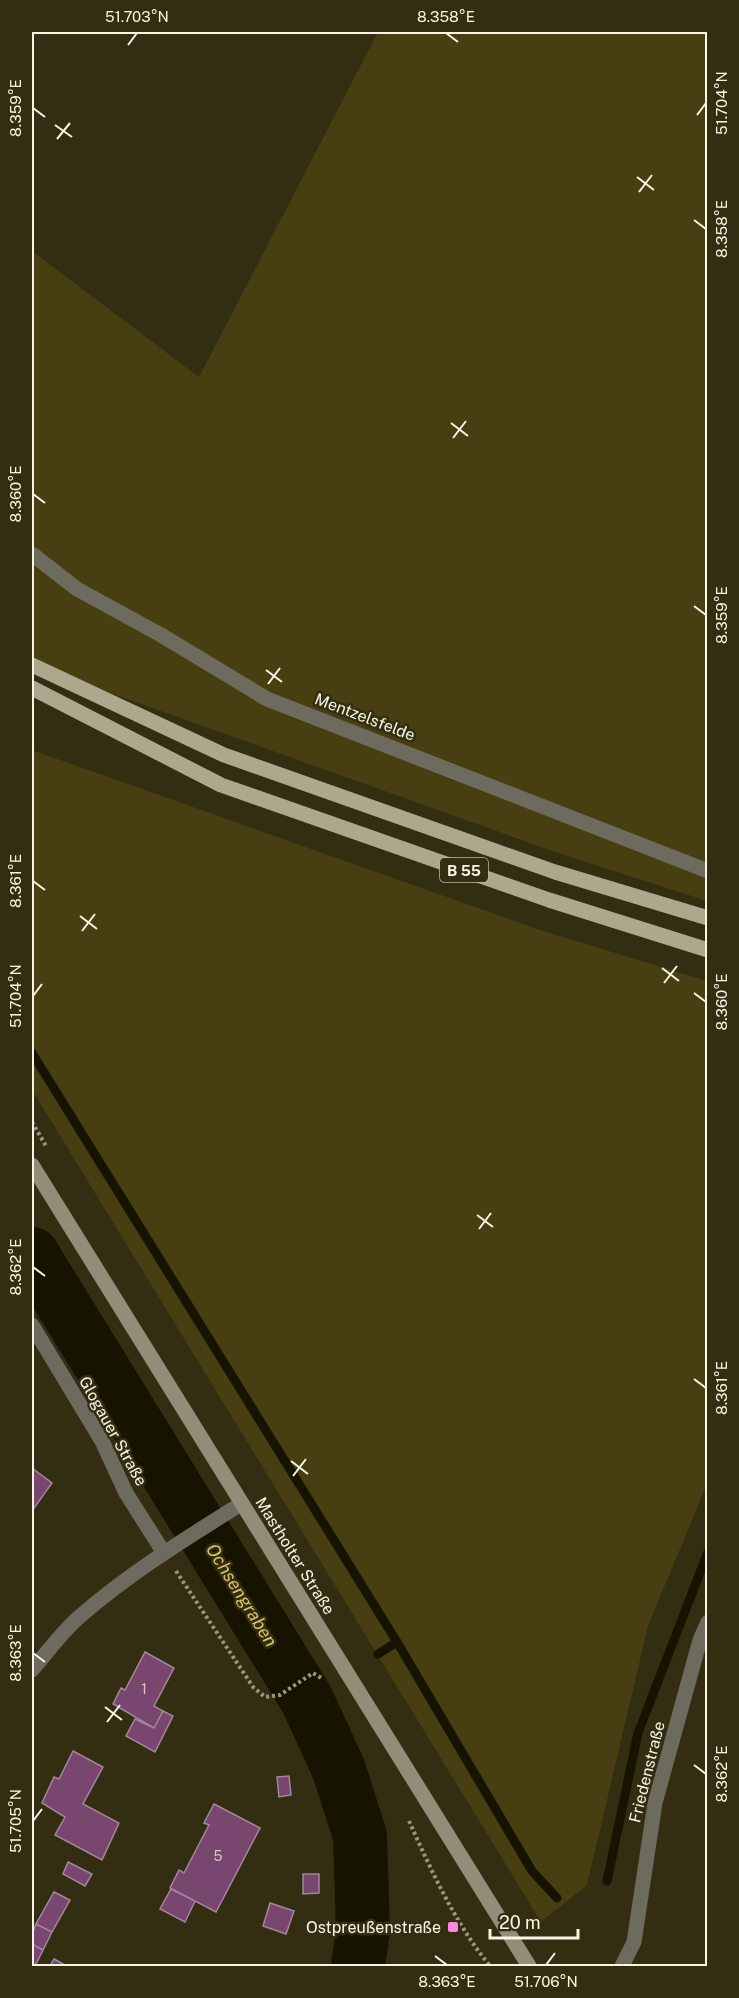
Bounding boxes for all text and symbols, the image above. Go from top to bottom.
text: 51.703°N [105,8,169,25]
text: 8.358°E [417,8,475,25]
text: 51.704°N [713,71,730,135]
text: 8.359°E [7,79,24,137]
text: 8.358°E [713,200,730,258]
text: 8.360°E [7,465,24,523]
text: 8.359°E [713,586,730,644]
street label: Mentzelsfelde [312,689,418,745]
text: 8.361°E [7,854,24,908]
road number: B 55 [440,858,488,882]
text: 51.704°N [7,964,24,1028]
text: 8.360°E [713,973,730,1031]
text: 8.362°E [7,1239,24,1295]
text: 8.361°E [713,1361,730,1415]
street label: Glogauer Straße [75,1373,151,1489]
street label: Mastholter Straße [251,1494,339,1618]
water label: Ochsengraben [202,1540,282,1650]
text: 8.363°E [7,1624,24,1682]
house number: 1 [141,1681,147,1697]
street label: Friedenstraße [625,1719,669,1825]
text: 8.362°E [713,1746,730,1802]
text: 51.705°N [7,1789,24,1853]
house number: 5 [214,1848,223,1864]
scale bar [490,1902,578,1940]
text: 20 m [499,1912,541,1933]
place label: Ostpreußenstraße [306,1918,441,1937]
marker: Ostpreußenstraße [446,1920,460,1934]
text: 8.363°E [418,1973,476,1990]
text: 51.706°N [514,1973,578,1990]

